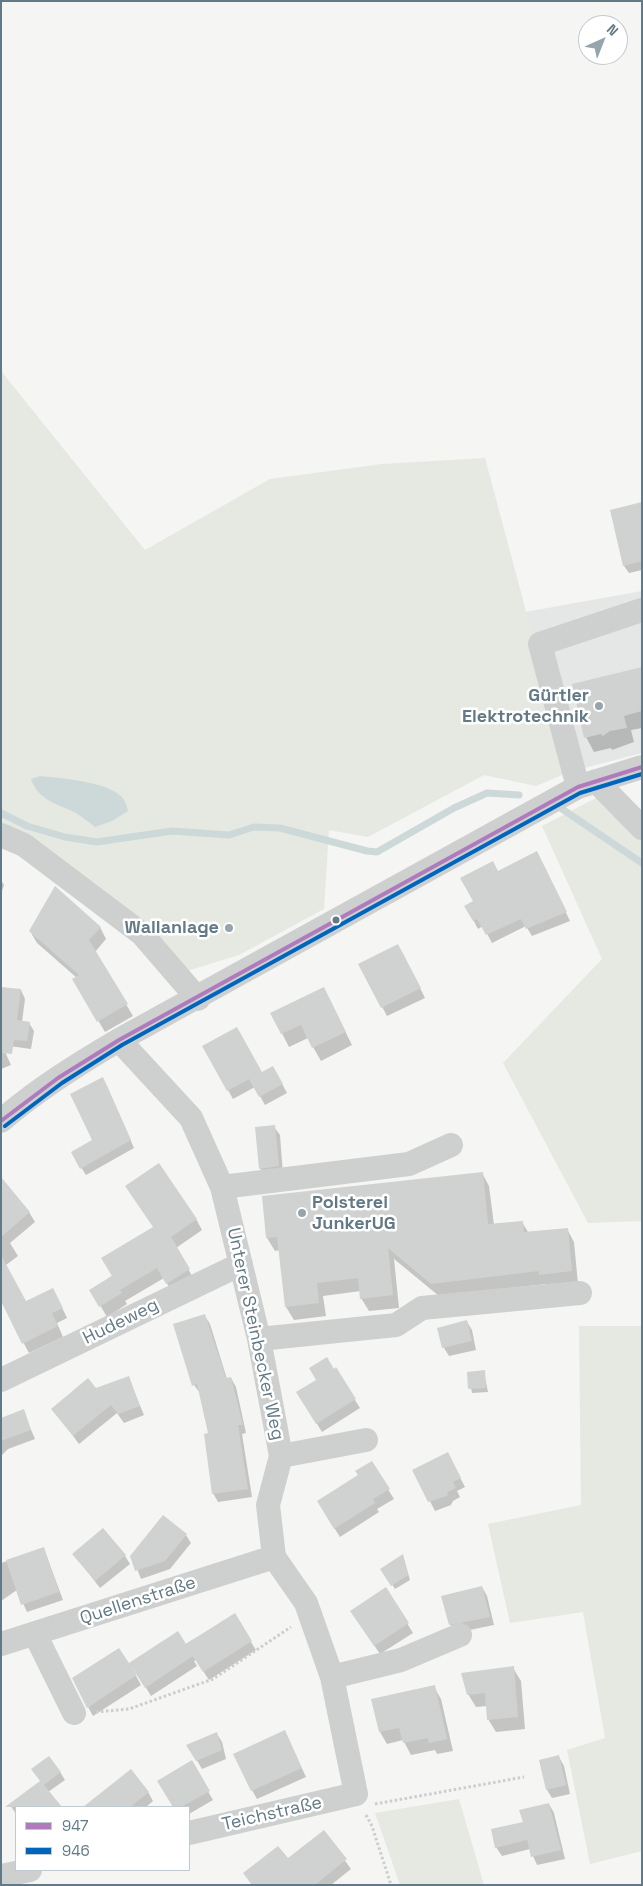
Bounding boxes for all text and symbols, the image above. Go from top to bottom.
north arrow [578,15,628,65]
text: N [603,20,622,40]
place label: Gürtler Elektrotechnik [462,685,589,728]
marker: Gürtler Elektrotechnik [593,700,605,712]
unlabelled marker [331,915,341,925]
place label: Wallanlage [125,917,219,939]
marker: Wallanlage [223,922,235,934]
place label: Polsterei JunkerUG [312,1192,396,1234]
marker: Polsterei JunkerUG [296,1207,308,1219]
street label: Unterer Steinbecker Weg [222,1226,288,1442]
street label: Hudeweg [80,1294,162,1350]
street label: Quellenstraße [77,1572,199,1630]
street label: Teichstraße [220,1792,324,1836]
legend [15,1806,190,1871]
text: 947 [62,1816,89,1835]
text: 946 [62,1841,90,1860]

